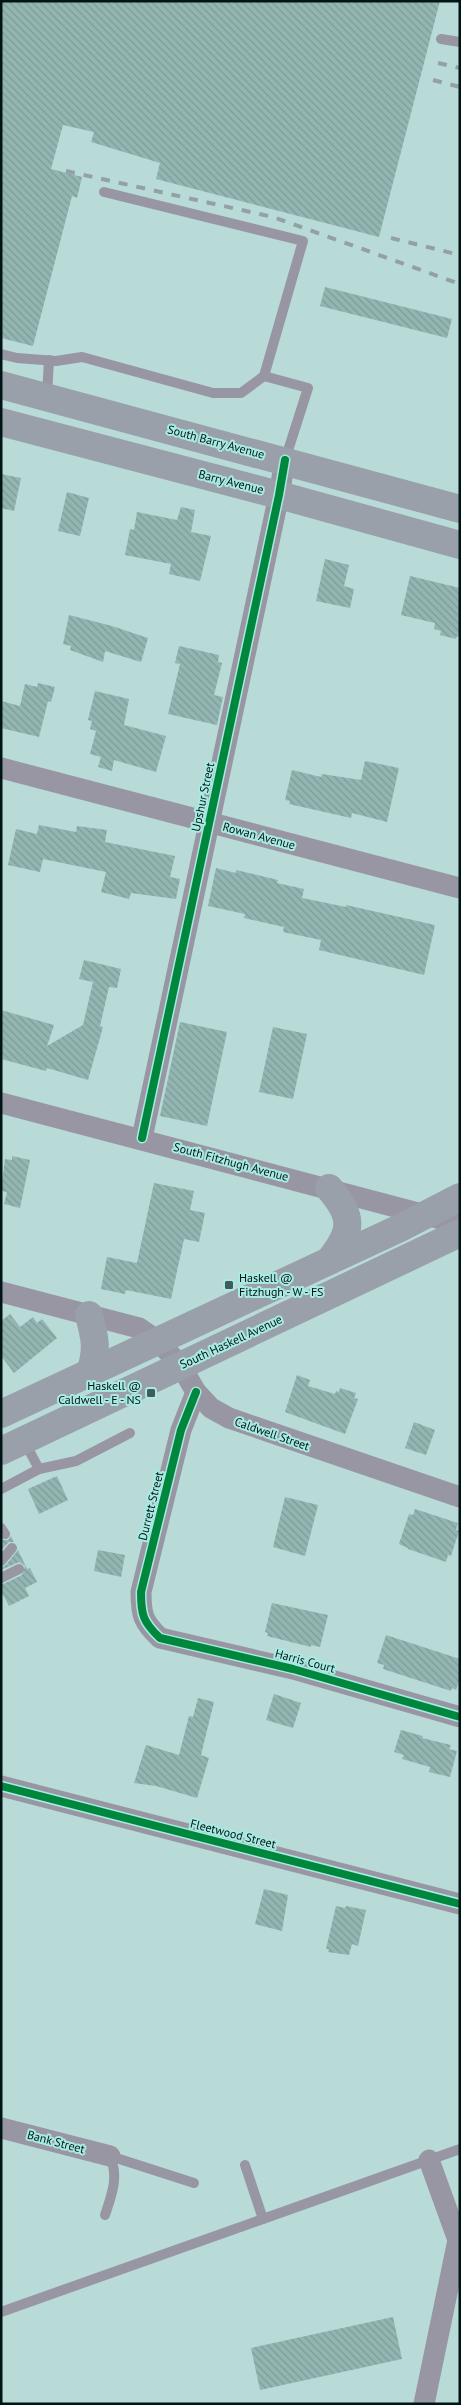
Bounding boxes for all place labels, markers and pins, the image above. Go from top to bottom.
place label: Haskell @ Fitzhugh - W - FS [239,1270,324,1299]
marker: Haskell @ Fitzhugh - W - FS [223,1279,235,1291]
place label: Haskell @ Caldwell - E - NS [58,1378,141,1407]
marker: Haskell @ Caldwell - E - NS [145,1387,157,1399]

